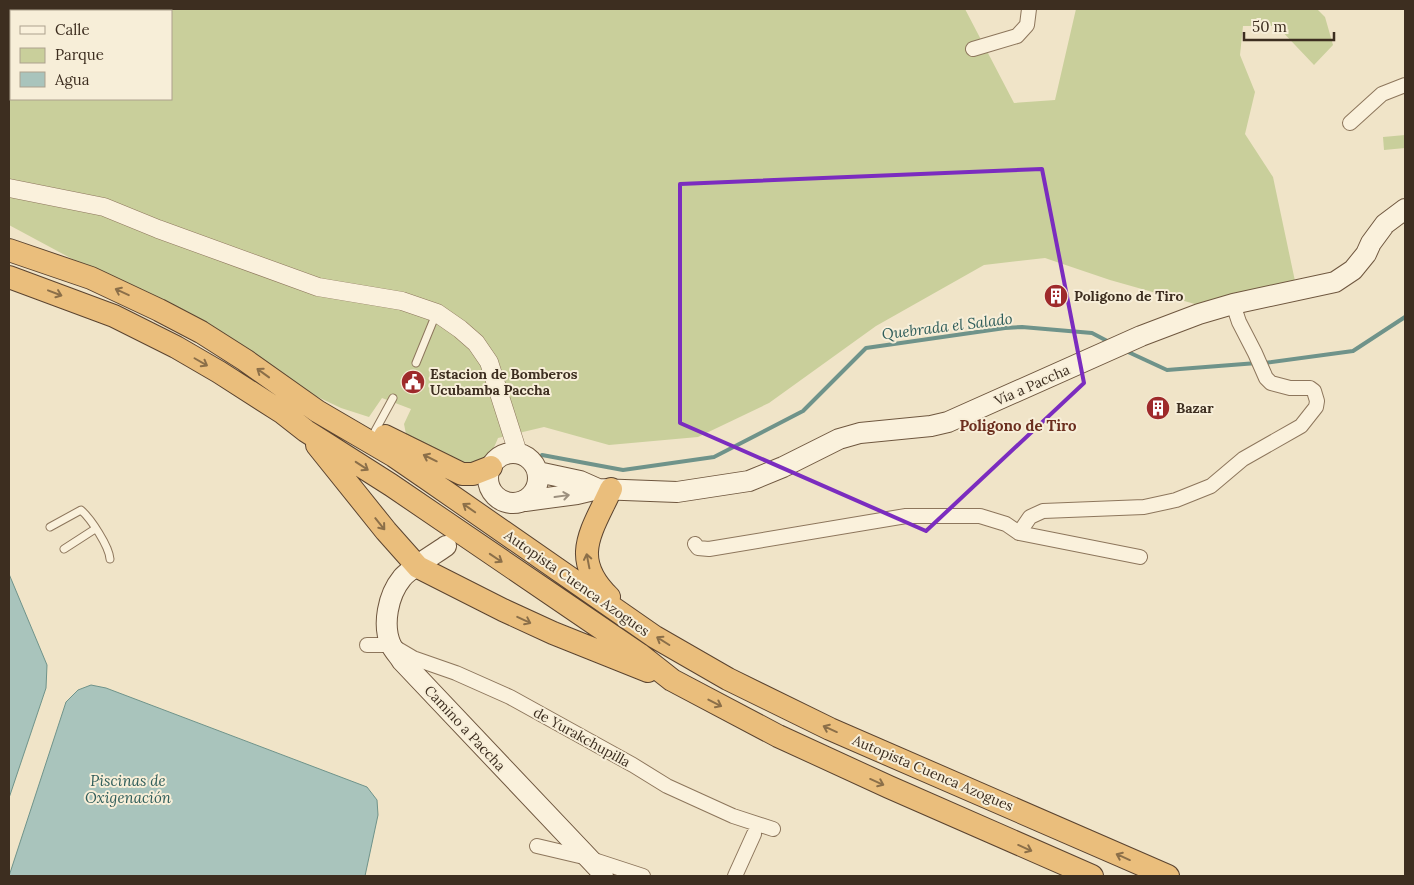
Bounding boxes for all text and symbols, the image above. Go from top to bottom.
legend [10,10,172,100]
scale bar [1244,10,1334,42]
text: 50 m [1252,17,1287,36]
text: Calle [55,20,90,39]
text: Parque [55,45,104,64]
text: Agua [54,70,90,89]
building icon: Poligono de Tiro [1043,283,1069,309]
one-way arrow [115,287,130,296]
place label: Poligono de Tiro [1074,287,1183,305]
one-way arrow [46,289,62,298]
water label: Quebrada el Salado [881,309,1014,343]
one-way arrow [194,357,209,367]
street label: Vía a Paccha [991,360,1073,410]
place label: Estacion de Bomberos Ucubamba Paccha [430,365,578,399]
one-way arrow [256,368,270,378]
public building icon: Estacion de Bomberos Ucubamba Paccha [400,369,426,395]
building icon: Bazar [1145,395,1171,421]
place label: Bazar [1176,399,1214,417]
district label: Poligono de Tiro [959,416,1077,435]
one-way arrow [423,453,438,462]
one-way arrow [355,462,369,472]
one-way arrow [553,490,569,500]
one-way arrow [462,503,476,513]
one-way arrow [375,517,386,530]
street label: Autopista Cuenca Azogues [500,525,653,640]
one-way arrow [489,553,503,563]
one-way arrow [583,553,593,569]
one-way arrow [516,616,531,625]
one-way arrow [656,636,670,646]
street label: Camino a Paccha [421,681,509,775]
one-way arrow [707,699,722,708]
street label: de Yurakchupilla [530,703,634,771]
one-way arrow [823,723,838,733]
street label: Autopista Cuenca Azogues [849,731,1016,815]
water label: Piscinas de Oxigenación [85,771,172,807]
one-way arrow [869,777,884,787]
one-way arrow [1017,843,1032,853]
one-way arrow [1116,851,1131,861]

